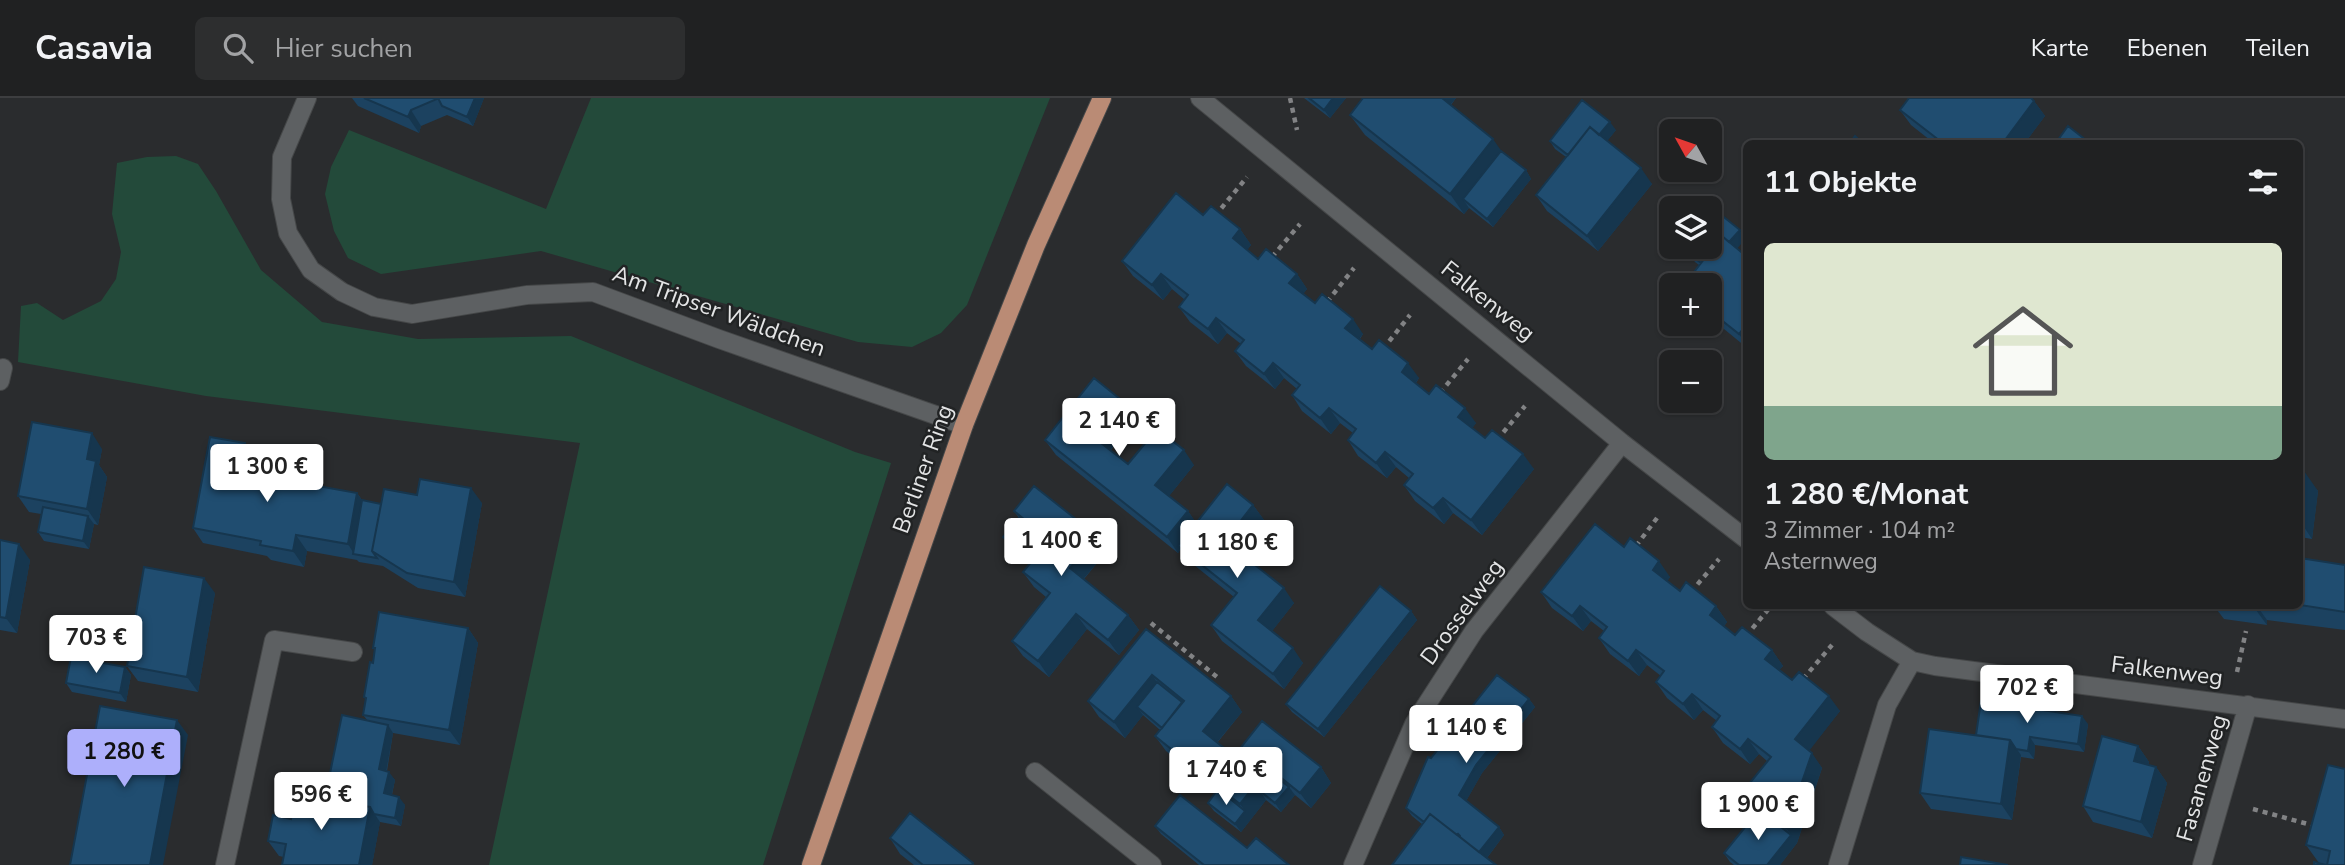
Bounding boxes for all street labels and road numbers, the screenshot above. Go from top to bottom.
street label: Falkenweg [1435,254,1541,348]
street label: Am Tripser Wäldchen [608,258,830,364]
street label: Berliner Ring [885,400,961,538]
street label: Drosselweg [1413,553,1511,671]
street label: Falkenweg [2109,649,2225,693]
street label: Fasanenweg [2169,711,2235,845]

